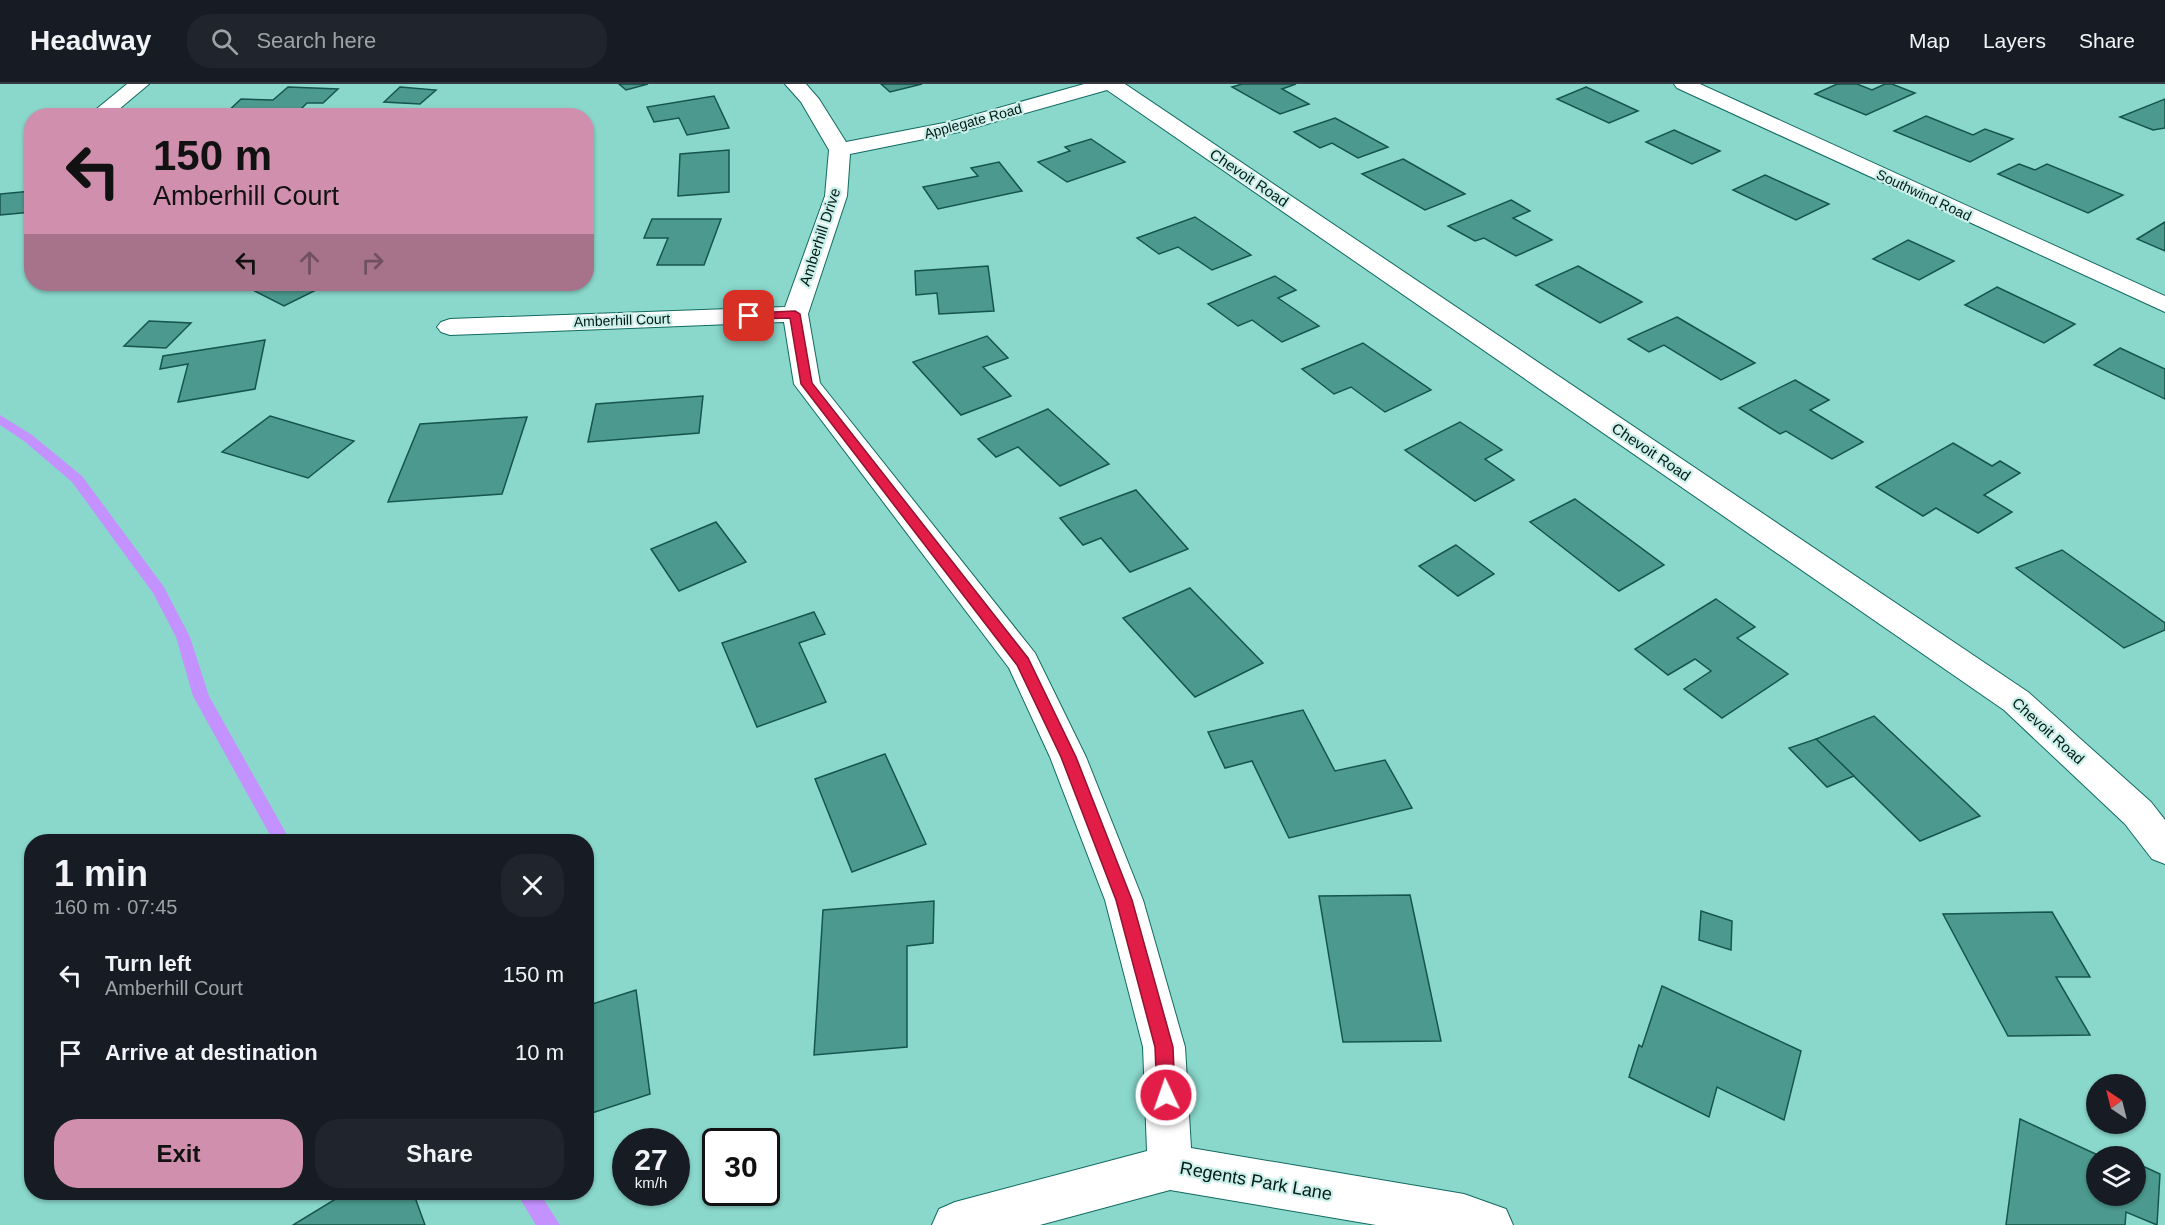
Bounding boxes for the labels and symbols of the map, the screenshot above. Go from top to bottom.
street label: Applegate Road [922,100,1024,142]
street label: Chevoit Road [1207,145,1292,210]
street label: Southwind Road [1874,166,1974,224]
street label: Amberhill Drive [796,186,843,288]
pin [723,290,774,341]
street label: Amberhill Court [574,310,671,330]
street label: Chevoit Road [1609,419,1694,484]
street label: Chevoit Road [2009,694,2088,767]
position arrow [1134,1063,1198,1127]
north arrow [2086,1074,2146,1134]
speed limit sign: 30 [702,1128,780,1206]
street label: Regents Park Lane [1178,1158,1334,1204]

